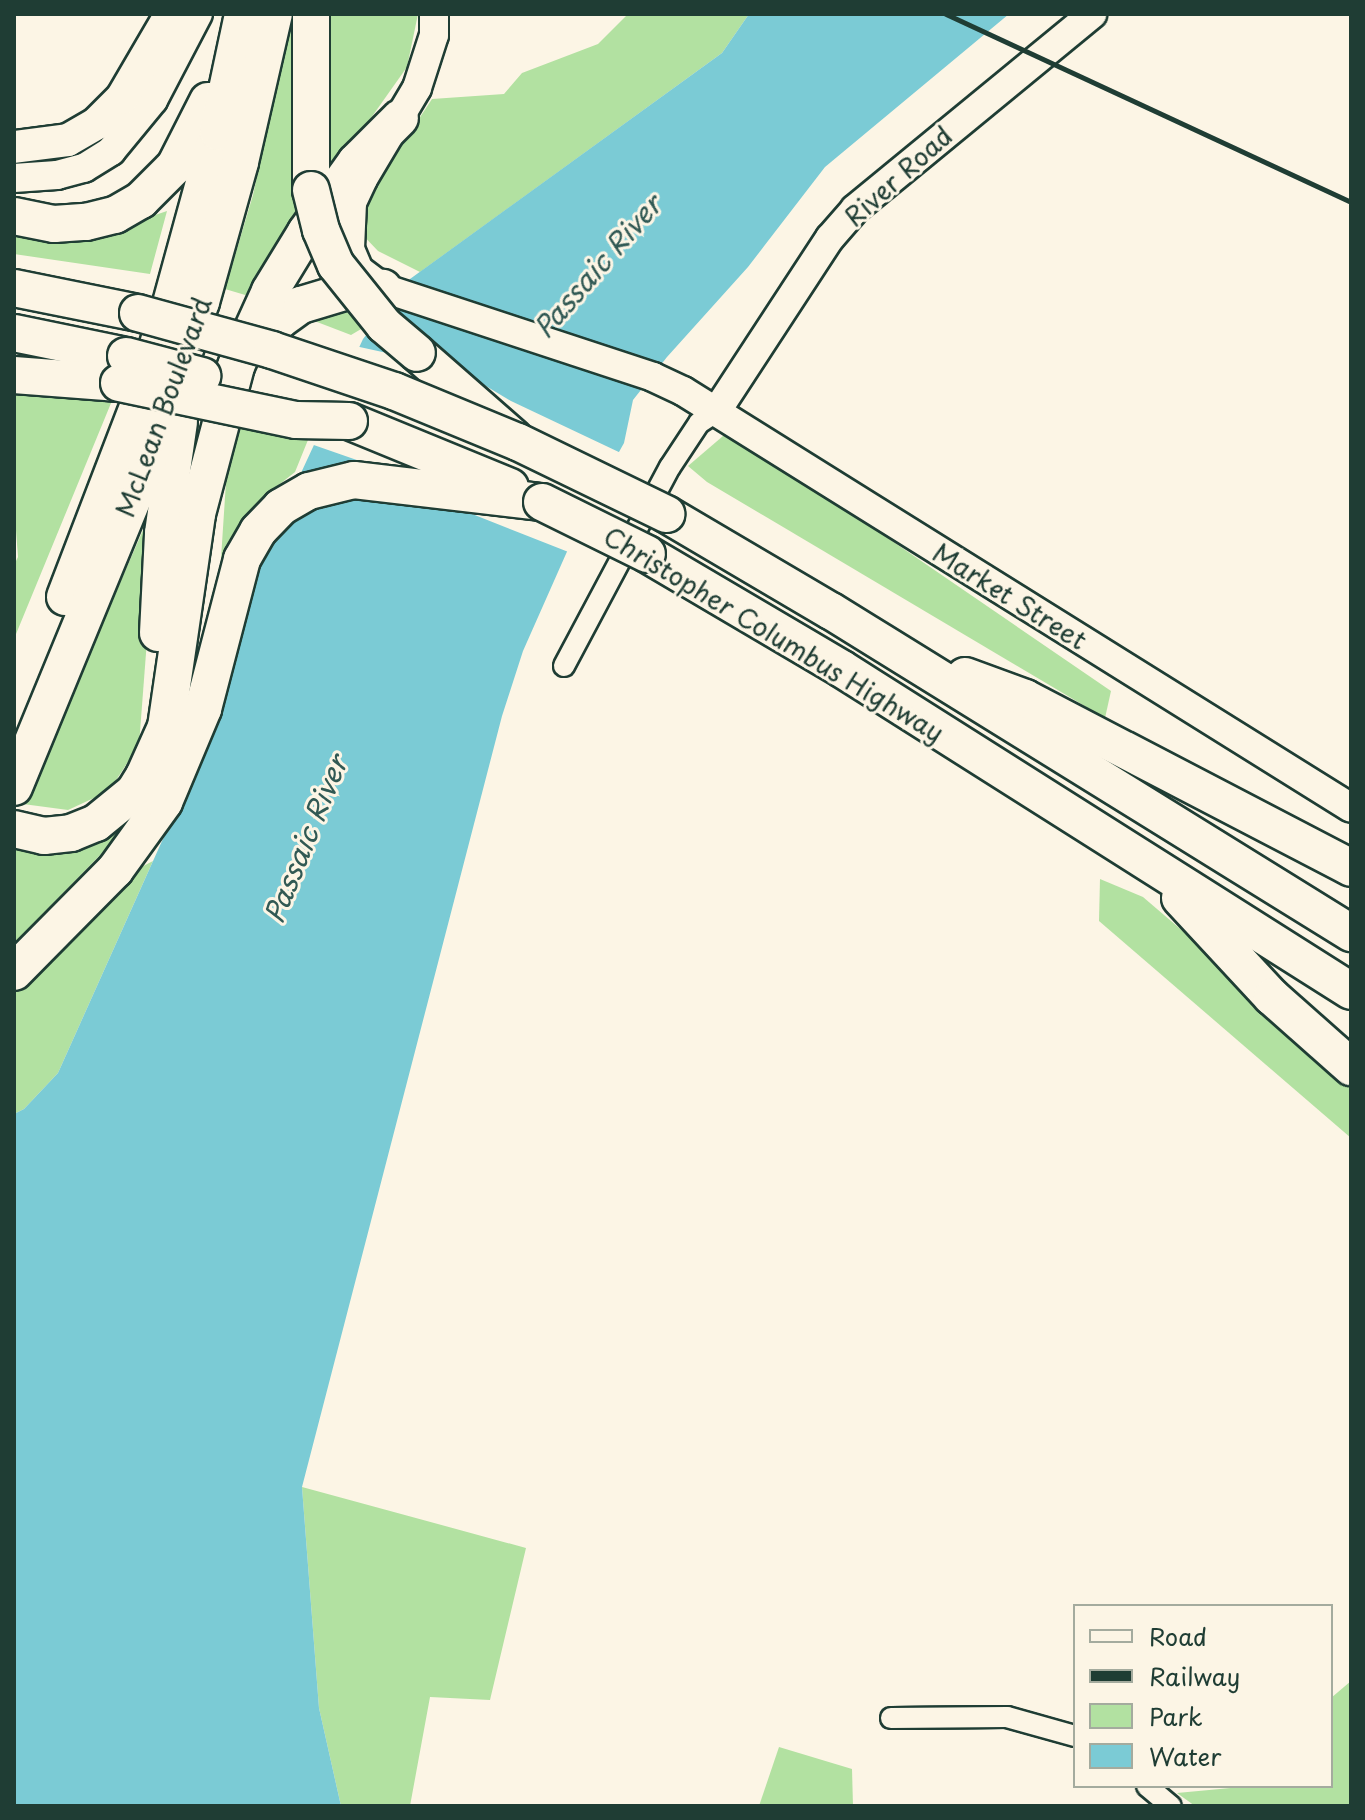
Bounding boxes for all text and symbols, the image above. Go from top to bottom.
street label: River Road [837,119,959,233]
water label: Passaic River [526,188,668,344]
street label: McLean Boulevard [109,293,217,521]
street label: Christopher Columbus Highway [598,520,950,748]
street label: Market Street [927,536,1093,656]
water label: Passaic River [256,751,354,927]
legend [1073,1604,1333,1788]
text: Road [1149,1618,1207,1654]
text: Railway [1149,1658,1240,1694]
text: Park [1149,1698,1203,1734]
text: Water [1149,1738,1221,1774]

